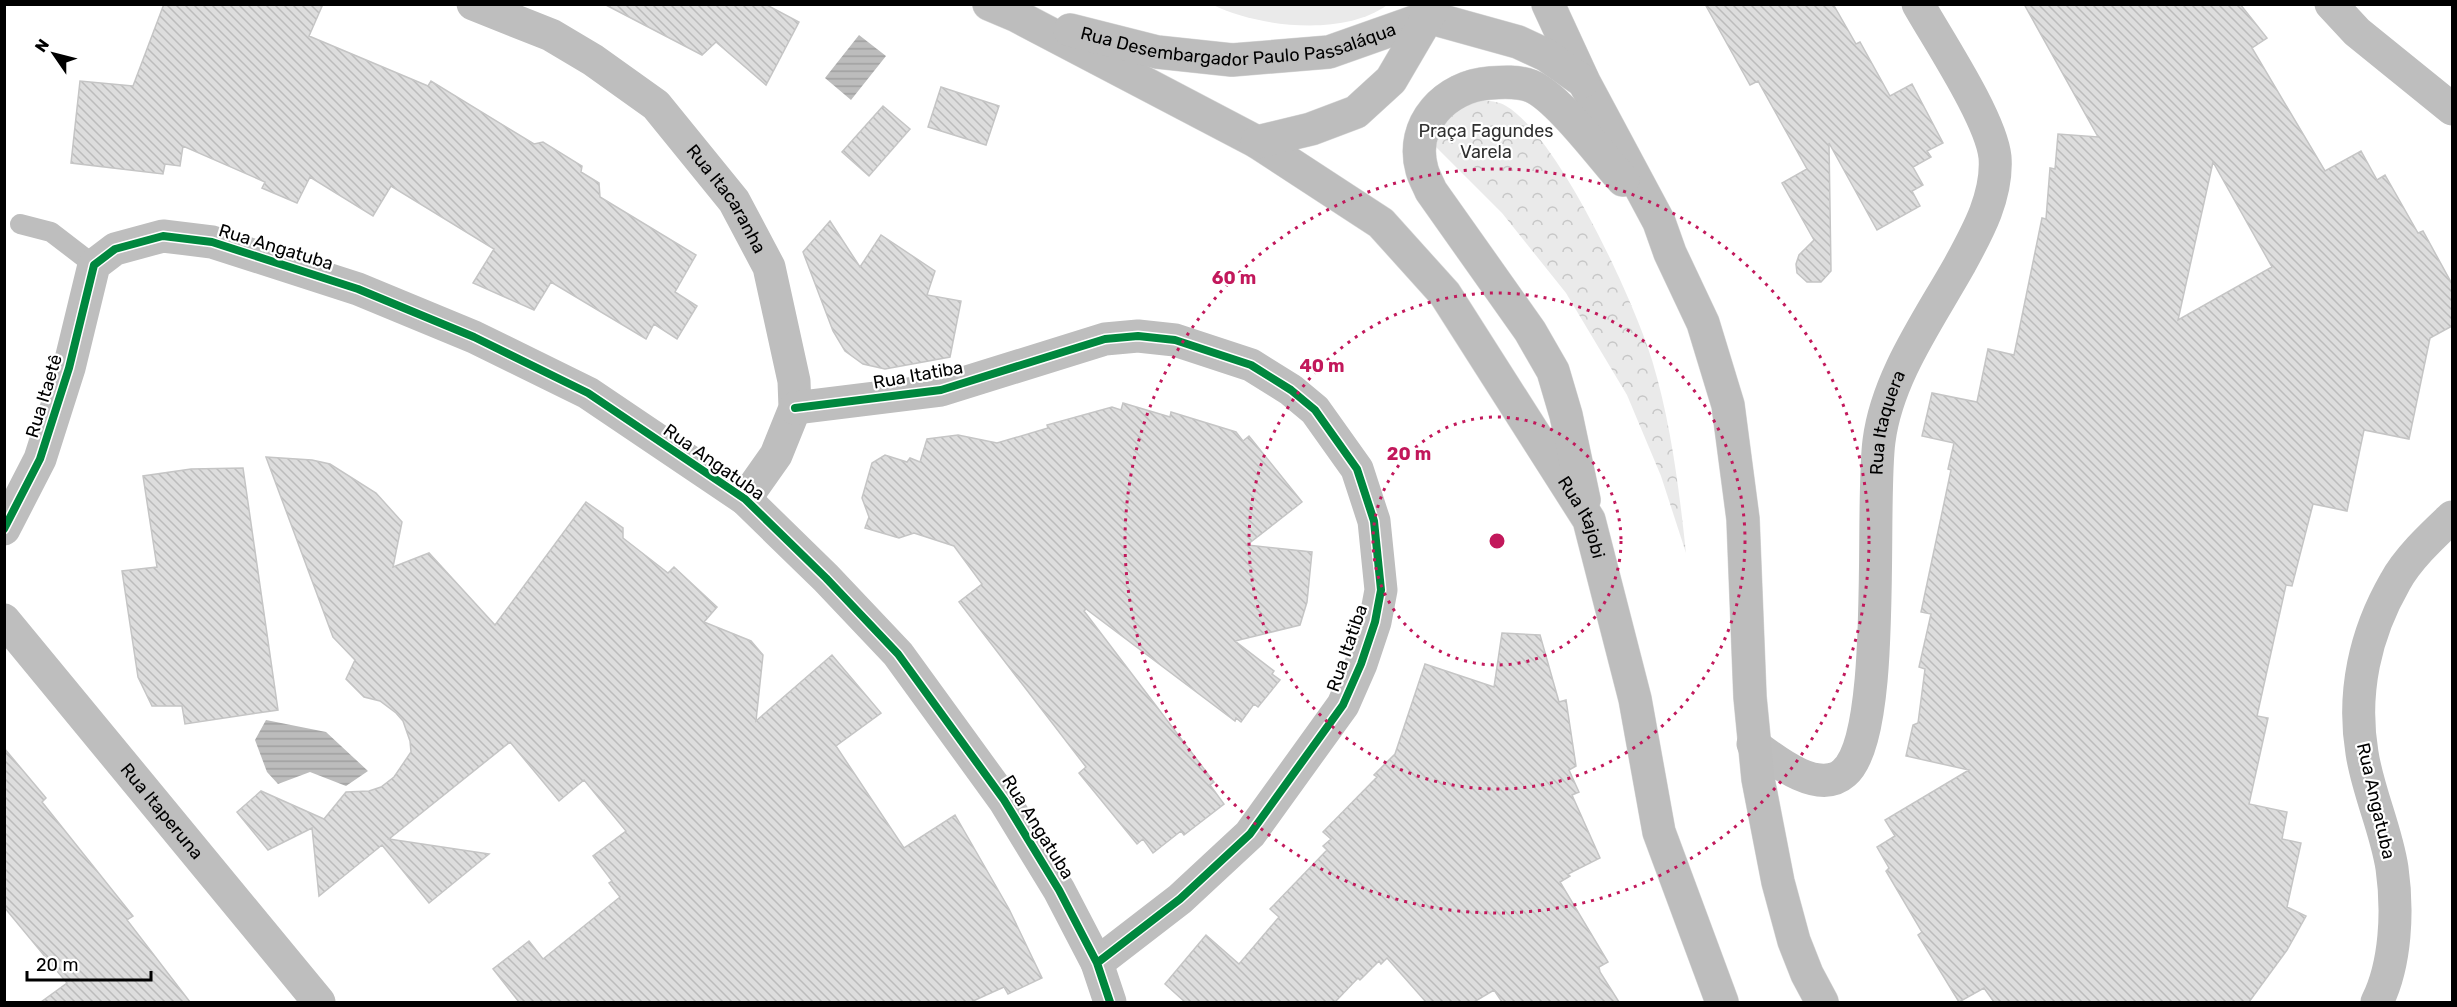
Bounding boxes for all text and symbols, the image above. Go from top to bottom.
street label: Rua Desembargador Paulo Passaláqua [1078,14,1400,42]
text: Rua Desembargador Paulo Passaláqua [1078,18,1399,71]
north arrow [24,24,84,84]
text: N [31,36,53,56]
park label: Praça Fagundes Varela [1419,120,1553,163]
street label: Rua Itacaranha [682,140,771,257]
street label: Rua Angatuba [216,219,336,275]
text: 60 m [1212,267,1256,289]
street label: Rua Itaetê [21,352,67,440]
text: 40 m [1300,355,1344,377]
street label: Rua Itatiba [871,356,965,394]
street label: Rua Itaquera [1866,367,1910,475]
street label: Rua Angatuba [659,419,769,505]
text: 20 m [1387,443,1431,465]
street label: Rua Itajobi [1553,472,1609,561]
centre of rings [1487,531,1507,551]
street label: Rua Itatiba [1322,601,1372,695]
street label: Rua Angatuba [2352,741,2400,861]
street label: Rua Itaperuna [116,759,208,864]
street label: Rua Angatuba [997,771,1079,883]
scale bar [27,944,152,982]
text: 20 m [36,954,78,976]

